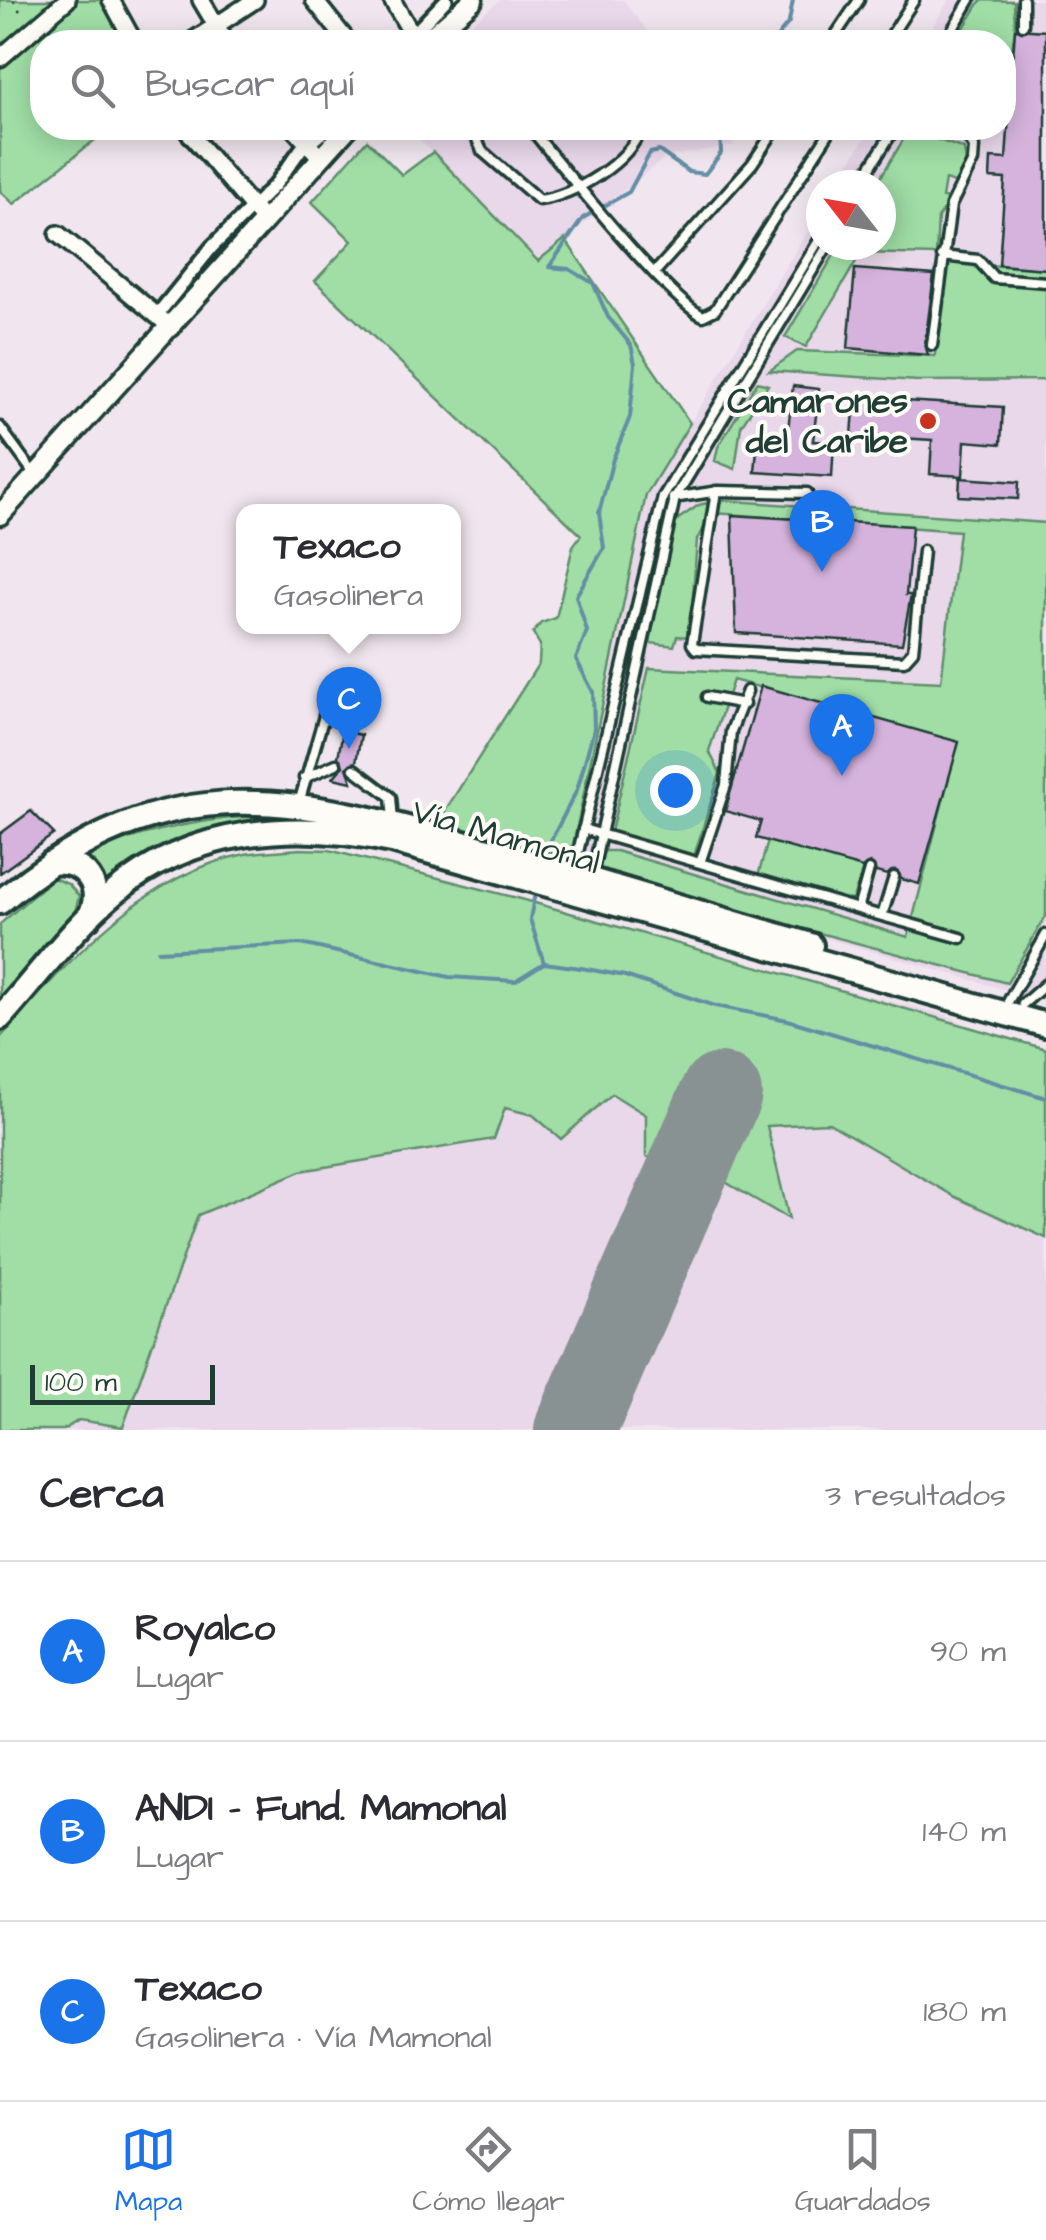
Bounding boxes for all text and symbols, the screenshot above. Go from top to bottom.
search box [30,30,1016,140]
icon: search [65,58,120,113]
text: Buscar aquí [145,59,354,111]
north arrow [806,170,896,260]
place label: Camarones del Caribe [727,377,908,466]
marker: Camarones del Caribe [917,410,939,432]
pin: B [790,490,854,572]
popup [236,504,461,634]
text: Texaco [274,521,401,573]
text: Gasolinera [274,573,423,618]
pin: C [316,666,382,749]
pin: A [810,694,874,776]
your location [650,765,701,816]
street label: Vía Mamonal [406,787,606,887]
scale bar [30,1360,215,1404]
text: 100 m [45,1363,117,1402]
text: Cerca [40,1466,164,1524]
text: 3 resultados [825,1473,1006,1518]
text: Royalco [135,1603,275,1655]
text: A [62,1629,83,1674]
text: 90 m [930,1629,1006,1674]
text: Lugar [135,1655,224,1700]
text: ANDI - Fund. Mamonal [135,1783,506,1835]
text: B [61,1809,84,1854]
text: 140 m [922,1809,1006,1854]
text: Lugar [135,1835,224,1880]
text: Texaco [135,1963,262,2015]
text: C [61,1989,84,2034]
text: 180 m [923,1989,1006,2034]
text: Gasolinera · Vía Mamonal [135,2015,492,2060]
tab: Mapa [115,2122,182,2221]
tab: Cómo llegar [412,2122,565,2221]
tab: Guardados [795,2122,931,2221]

